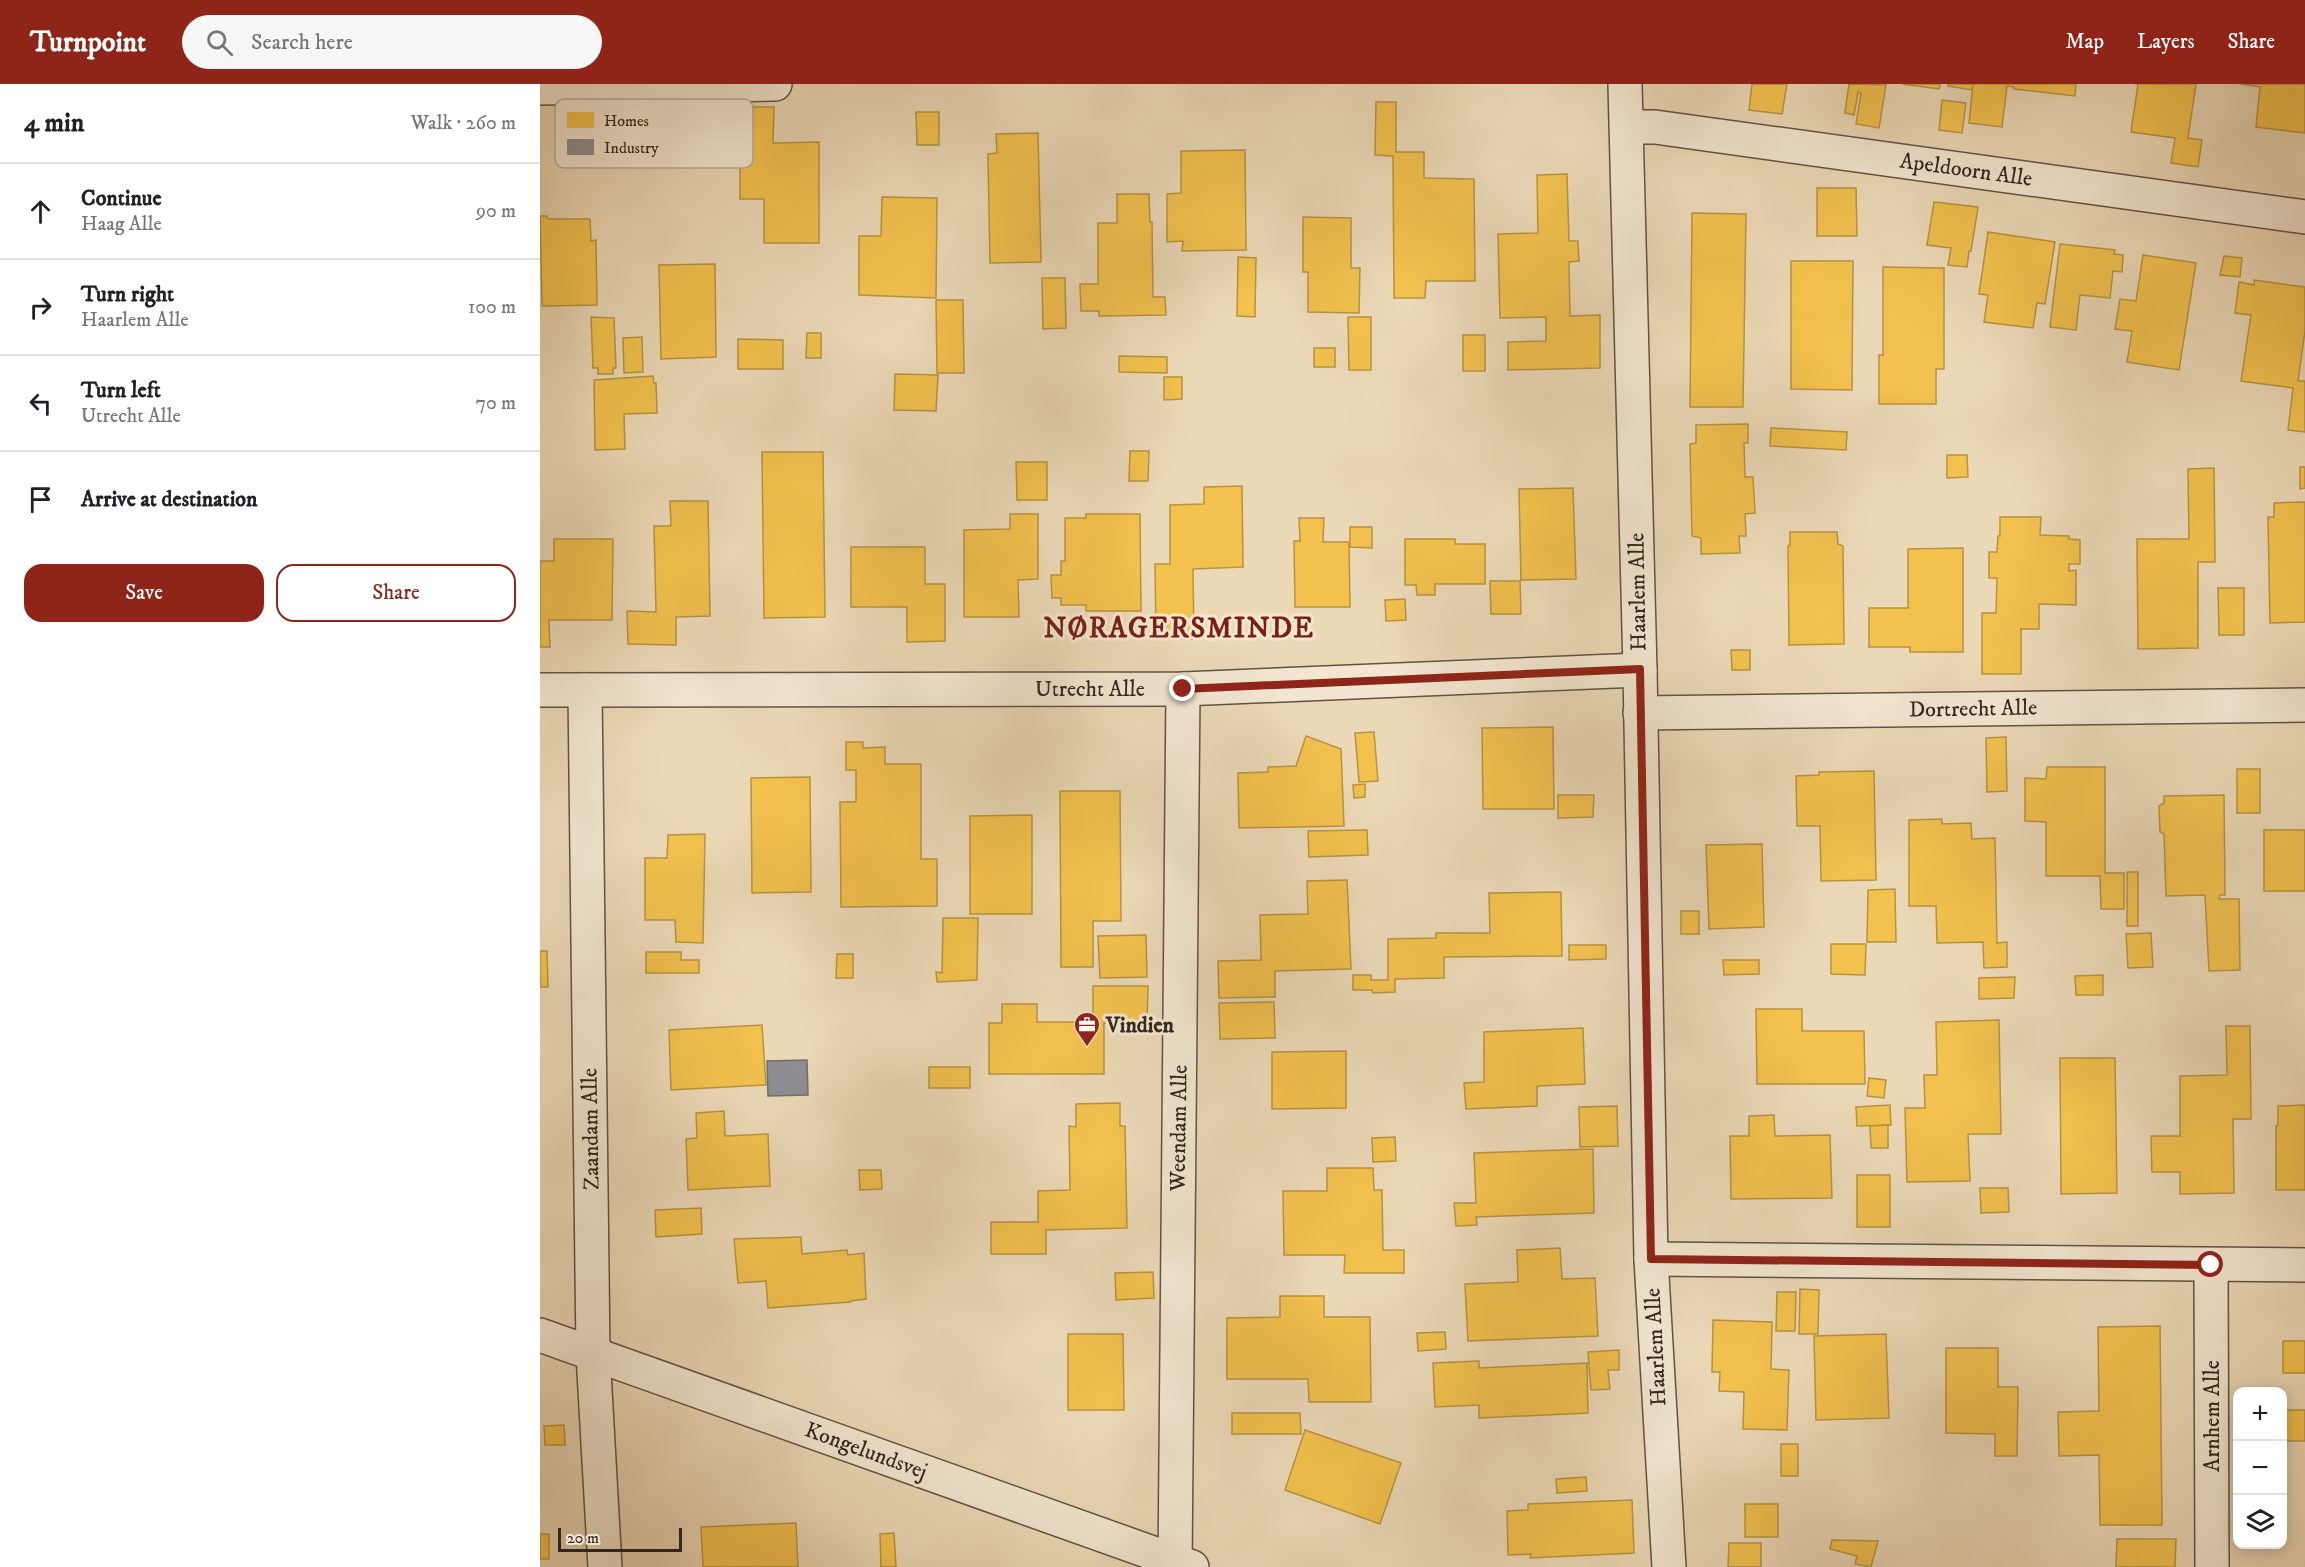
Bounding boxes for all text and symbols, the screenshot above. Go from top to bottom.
search box [182,15,602,69]
text: Turnpoint [30,25,146,60]
icon: search [203,26,236,59]
text: Search here [251,29,353,56]
text: Map [2065,29,2104,55]
text: Layers [2137,29,2195,55]
text: Share [2228,29,2275,55]
legend [555,99,753,168]
text: 4 min [24,107,84,140]
text: Walk · 260 m [411,111,516,136]
text: Homes [604,111,649,131]
text: Industry [604,138,659,158]
street label: Apeldoorn Alle [1898,147,2034,193]
text: Continue [81,185,162,212]
icon: ahead [24,195,57,228]
text: 90 m [476,199,516,224]
text: Haag Alle [81,212,162,237]
text: Turn right [81,281,174,308]
icon: right [24,291,57,324]
text: 100 m [468,295,516,320]
text: Haarlem Alle [81,308,189,333]
text: Turn left [81,377,161,404]
icon: left [24,387,57,420]
text: 70 m [475,391,516,416]
text: Utrecht Alle [81,404,181,429]
icon: arrive [24,483,57,516]
text: Arrive at destination [81,486,258,513]
street label: Haarlem Alle [1623,533,1653,651]
button: Save [24,564,264,622]
button: Share [276,564,516,622]
district label: NØRAGERSMINDE [1043,611,1315,646]
route end [1169,675,1195,701]
street label: Utrecht Alle [1035,676,1145,703]
street label: Dortrecht Alle [1909,694,2037,724]
office icon: Vindien [1072,1010,1102,1048]
place label: Vindien [1105,1012,1175,1039]
street label: Weendam Alle [1164,1064,1194,1193]
street label: Zaandam Alle [576,1068,606,1190]
route start [2197,1251,2223,1277]
street label: Haarlem Alle [1639,1287,1673,1407]
street label: Arnhem Alle [2199,1360,2226,1472]
map controls [2233,1387,2287,1549]
button: + [2233,1387,2287,1441]
street label: Kongelundsvej [801,1416,931,1486]
button: − [2233,1441,2287,1495]
button: layers [2233,1495,2287,1549]
scale bar [558,1525,682,1552]
text: 20 m [567,1528,599,1548]

